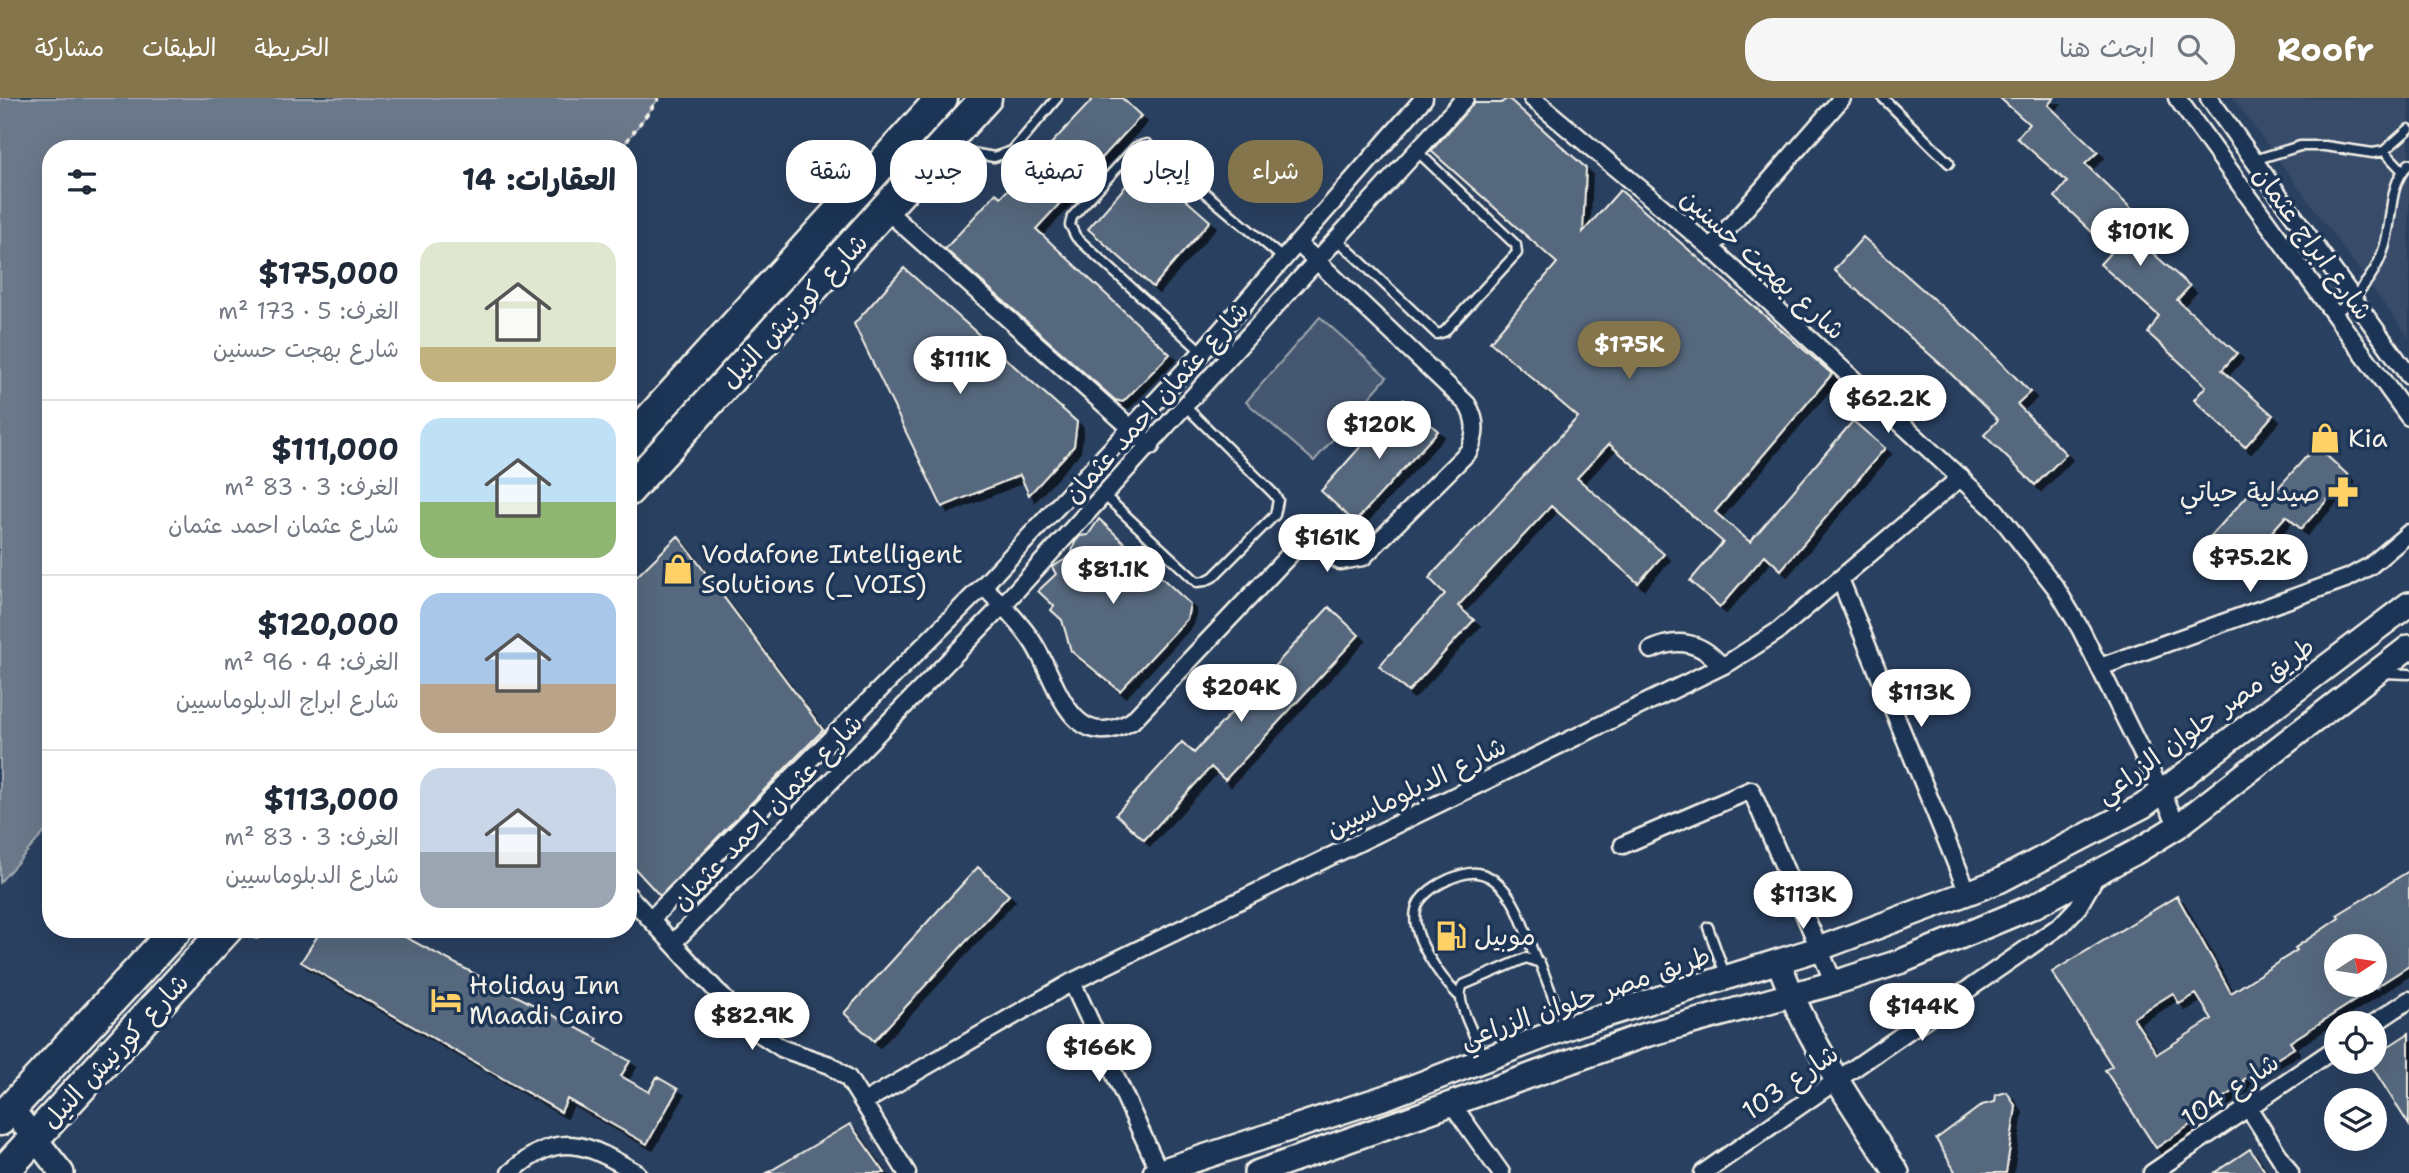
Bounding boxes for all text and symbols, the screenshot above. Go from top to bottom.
search box [1745,18,2235,81]
text: Roofr [2277,27,2374,72]
text: ابحث هنا [2059,30,2155,65]
icon: search [2173,30,2211,68]
text: مشاركة [35,32,104,64]
text: الطبقات [142,32,217,64]
text: الخريطة [255,32,329,64]
chip: شقة [786,140,876,203]
chip: جديد [890,140,987,203]
chip: تصفية [1001,140,1107,203]
chip: إيجار [1121,140,1214,203]
chip: شراء [1228,140,1323,203]
street label: شارع ابراج عثمان [2245,158,2381,328]
text: العقارات: 14 [462,159,616,200]
icon: filters [63,163,101,201]
street label: شارع بهجت حسنين [1673,180,1853,348]
pin: $101K [2091,208,2189,268]
text: $101K [2107,216,2173,246]
street label: شارع كورنيش النيل [712,225,876,397]
text: $175,000 [258,253,399,294]
icon: home [476,270,560,354]
street label: شارع عثمان احمد عثمان [1055,293,1257,511]
text: الغرف: 5 · 173 m² [218,296,399,326]
pin: $175K [1580,322,1678,381]
text: $175K [1594,329,1664,359]
text: شارع بهجت حسنين [213,334,399,364]
pin: $111K [911,336,1009,396]
text: $111K [930,344,990,374]
pin: $62.2K [1831,376,1945,435]
text: $62.2K [1845,383,1931,413]
pin: $120K [1330,402,1428,461]
text: $120K [1343,409,1415,439]
place label: Kia [2348,420,2388,455]
shop icon: Kia [2308,421,2342,455]
text: $111,000 [271,429,399,470]
icon: home [476,446,560,530]
text: الغرف: 3 · 83 m² [224,472,399,502]
place label: صيدلية حياتي [2180,474,2320,515]
pharmacy icon: صيدلية حياتي [2326,475,2360,509]
text: شارع عثمان احمد عثمان [168,510,399,540]
pin: $161K [1278,514,1376,574]
text: $161K [1294,522,1360,552]
pin: $75.2K [2193,534,2307,594]
place label: Vodafone Intelligent Solutions (_VOIS) [701,536,963,601]
text: $75.2K [2209,542,2291,572]
pin: $81.1K [1056,546,1170,606]
shop icon: Vodafone Intelligent Solutions (_VOIS) [661,552,695,586]
text: $81.1K [1077,554,1149,584]
text: $120,000 [257,604,399,645]
icon: home [476,621,560,705]
street label: طريق مصر حلوان الزراعي [2088,628,2325,816]
text: الغرف: 4 · 96 m² [223,647,399,677]
pin: $204K [1192,664,1290,724]
pin: $113K [1872,670,1970,729]
text: $204K [1202,672,1280,702]
text: $113K [1888,677,1954,707]
text: شارع ابراج الدبلوماسيين [176,685,399,715]
street label: شارع عثمان احمد عثمان [663,706,871,918]
street label: شارع الدبلوماسيين [1320,728,1512,846]
text: $113,000 [263,779,399,820]
icon: home [476,796,560,880]
text: الغرف: 3 · 83 m² [224,822,399,852]
text: شارع الدبلوماسيين [225,860,399,890]
pin: $113K [1754,872,1852,931]
text: $113K [1770,879,1836,909]
place label: موبيل [1474,918,1536,953]
fuel station icon: موبيل [1434,919,1468,953]
north arrow [2324,934,2387,998]
map controls [2324,934,2387,1151]
street label: طريق مصر حلوان الزراعي [1455,937,1717,1062]
street label: شارع كورنيش النيل [33,965,197,1137]
place label: Holiday Inn Maadi Cairo [469,967,624,1032]
hotel icon: Holiday Inn Maadi Cairo [429,983,463,1017]
pin: $144K [1873,984,1971,1043]
text: $144K [1886,991,1958,1021]
pin: $82.9K [695,992,809,1052]
text: $82.9K [711,1000,794,1030]
button: locate [2324,1011,2387,1074]
pin: $166K [1050,1024,1148,1084]
text: $166K [1063,1032,1136,1062]
street label: شارع 103 [1734,1036,1846,1128]
street label: شارع 104 [2174,1044,2286,1136]
button: layers [2324,1088,2387,1151]

